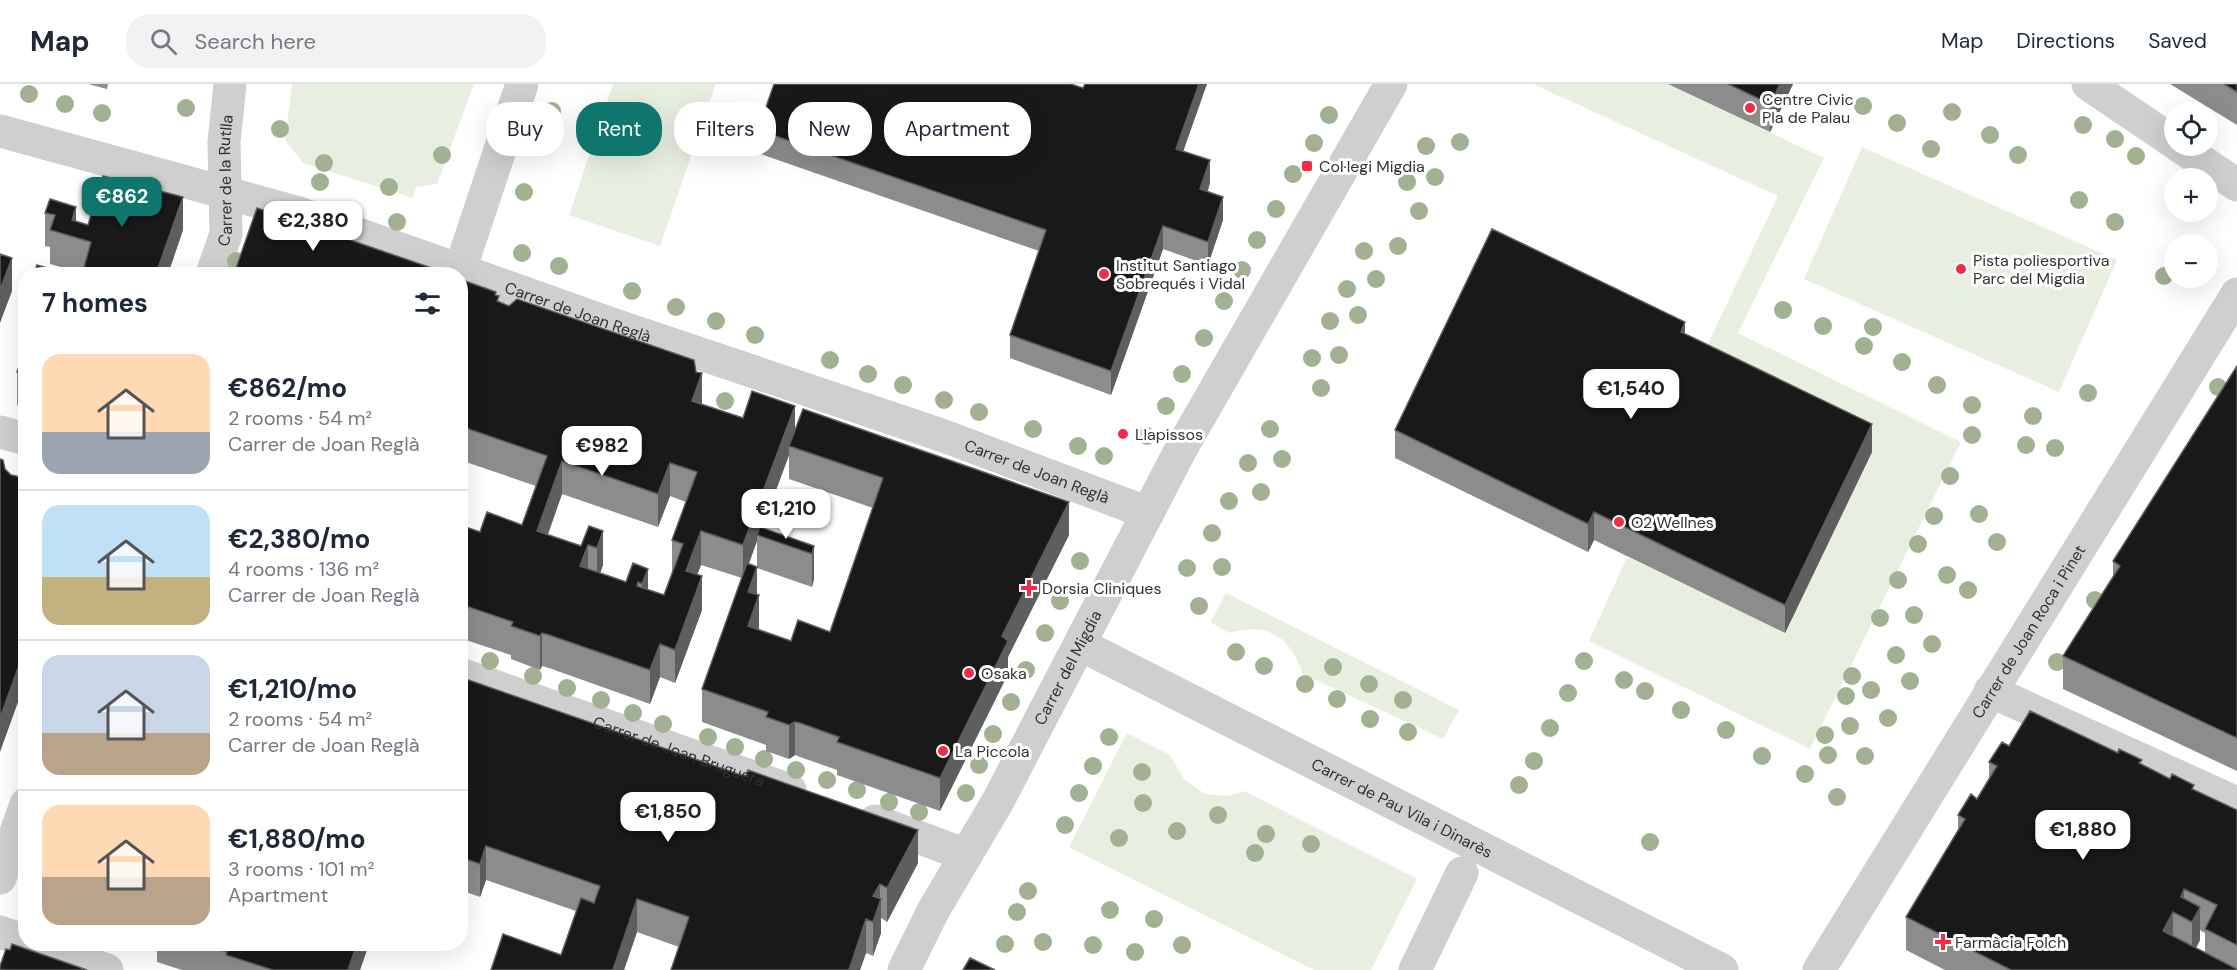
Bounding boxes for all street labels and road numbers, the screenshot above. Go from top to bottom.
street label: Carrer de la Rutlla [212,114,237,249]
street label: Carrer de Joan Reglà [502,276,654,347]
street label: Carrer de Joan Reglà [962,434,1113,508]
street label: Carrer de Joan Roca i Pinet [1967,541,2090,722]
street label: Carrer del Migdia [1029,606,1106,728]
street label: Carrer de Joan Bruguera [590,711,768,791]
street label: Carrer de Pau Vila i Dinarès [1308,753,1496,862]

